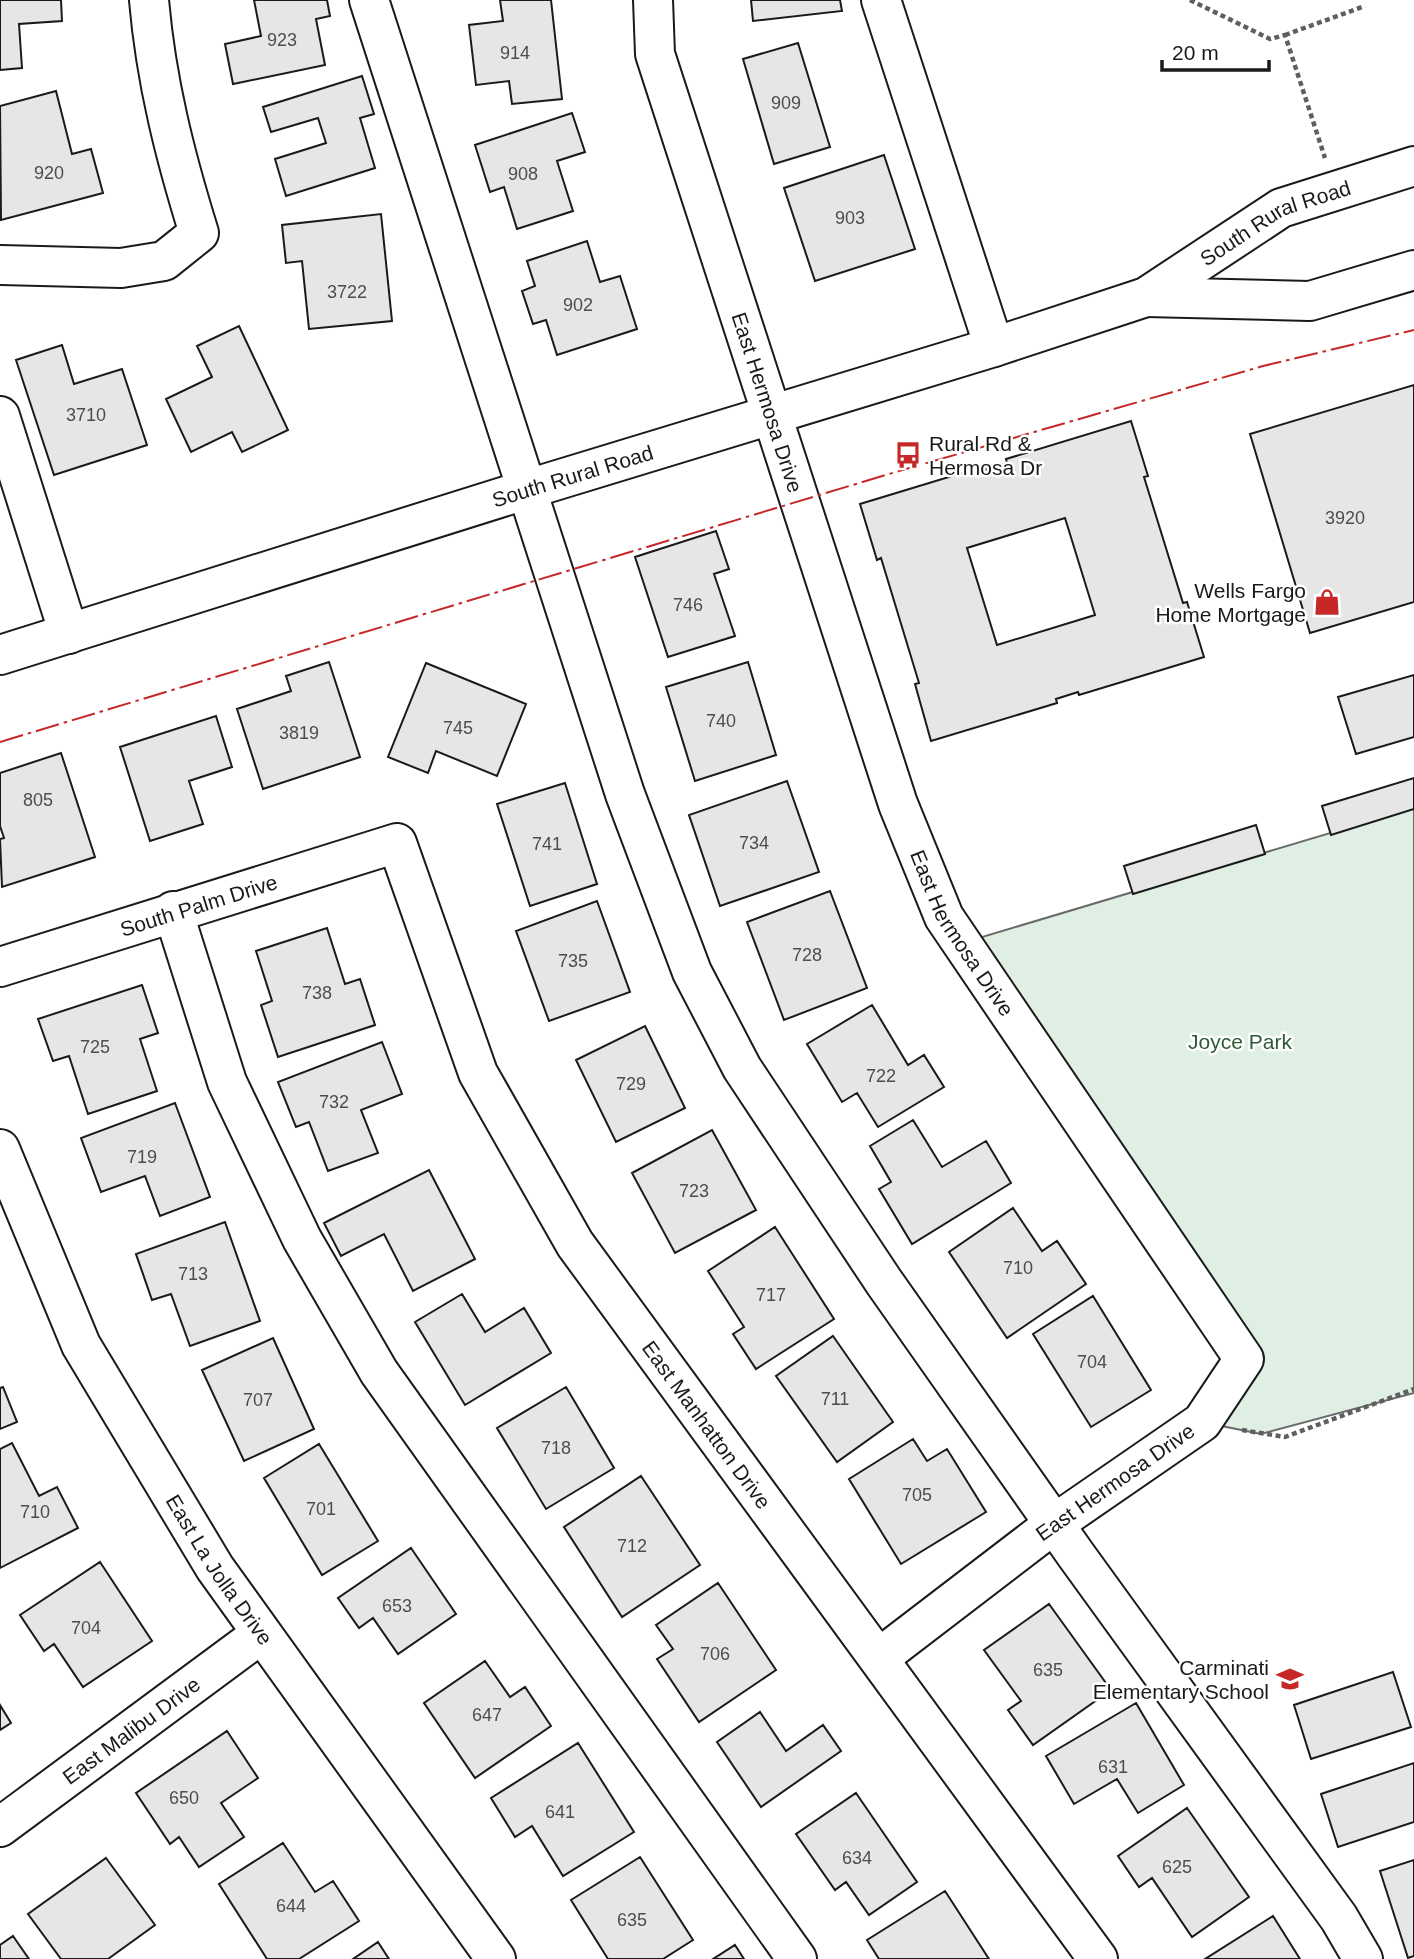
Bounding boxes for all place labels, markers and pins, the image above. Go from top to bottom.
place label: Rural Rd & Hermosa Dr [929,432,1042,479]
bus stop icon: Rural Rd & Hermosa Dr [893,440,923,470]
place label: Wells Fargo Home Mortgage [1155,579,1306,626]
shop icon: Wells Fargo Home Mortgage [1312,587,1342,617]
place label: Carminati Elementary School [1093,1656,1269,1703]
school or university icon: Carminati Elementary School [1275,1664,1305,1694]

